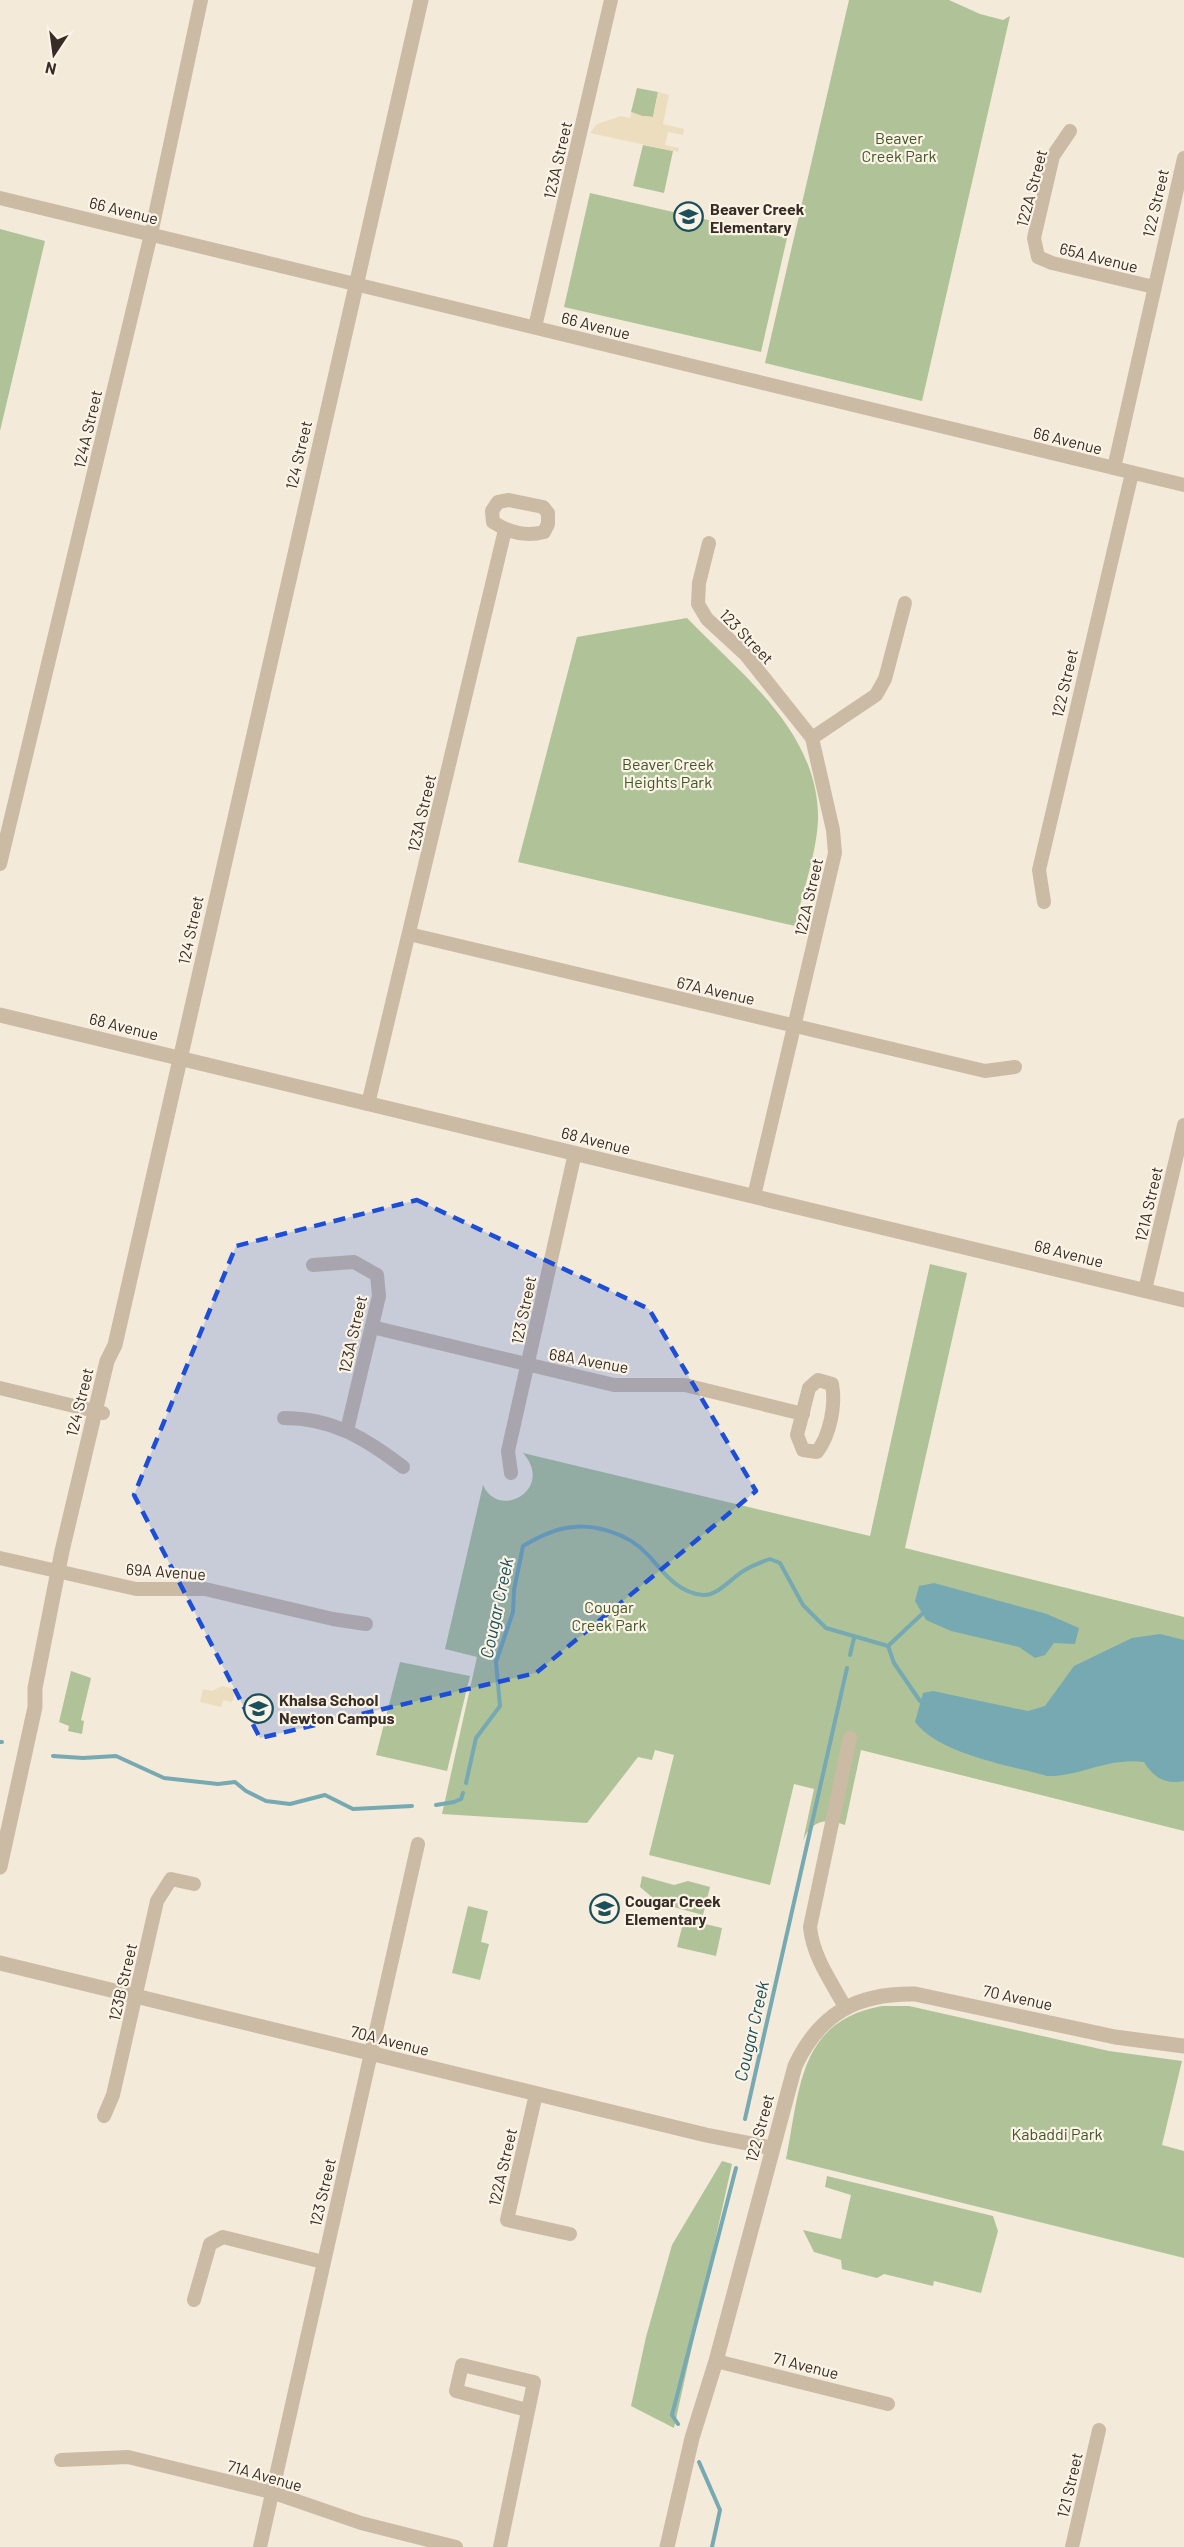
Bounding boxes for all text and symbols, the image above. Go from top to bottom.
north arrow [24,24,84,84]
text: N [43,59,58,80]
street label: 123A Street [539,119,575,201]
park label: Beaver Creek Park [861,128,937,165]
street label: 122A Street [1012,147,1050,229]
street label: 122 Street [1138,167,1172,239]
street label: 66 Avenue [87,192,161,228]
place label: Beaver Creek Elementary [710,199,805,236]
school or university icon: Beaver Creek Elementary [673,201,705,233]
street label: 65A Avenue [1058,238,1140,276]
street label: 66 Avenue [559,307,633,343]
street label: 124A Street [69,388,105,470]
street label: 124 Street [281,419,315,491]
street label: 66 Avenue [1031,422,1105,458]
street label: 123 Street [716,605,778,667]
street label: 122 Street [1047,647,1081,719]
park label: Beaver Creek Heights Park [622,754,714,791]
street label: 123A Street [403,772,439,854]
street label: 122A Street [790,856,826,938]
street label: 124 Street [173,894,207,966]
street label: 67A Avenue [675,972,757,1008]
street label: 68 Avenue [87,1008,161,1044]
street label: 68 Avenue [559,1122,633,1158]
street label: 121A Street [1130,1165,1166,1243]
street label: 68 Avenue [1032,1235,1106,1271]
street label: 123 Street [507,1274,539,1346]
street label: 123A Street [334,1293,370,1375]
street label: 68A Avenue [548,1344,630,1376]
street label: 124 Street [61,1366,97,1438]
water label: Cougar Creek [475,1555,517,1660]
street label: 69A Avenue [125,1559,207,1583]
park label: Cougar Creek Park [571,1597,647,1634]
place label: Khalsa School Newton Campus [279,1690,395,1727]
school or university icon: Khalsa School Newton Campus [242,1692,274,1724]
place label: Cougar Creek Elementary [625,1891,721,1928]
school or university icon: Cougar Creek Elementary [588,1893,620,1925]
street label: 123B Street [104,1941,140,2023]
water label: Cougar Creek [729,1978,773,2083]
street label: 70 Avenue [981,1980,1055,2014]
street label: 70A Avenue [349,2021,431,2059]
street label: 122 Street [741,2092,777,2164]
park label: Kabaddi Park [1011,2124,1103,2143]
street label: 122A Street [484,2126,520,2208]
street label: 123 Street [305,2156,339,2228]
street label: 71 Avenue [771,2348,841,2382]
street label: 121 Street [1052,2450,1086,2520]
street label: 71A Avenue [225,2455,305,2495]

